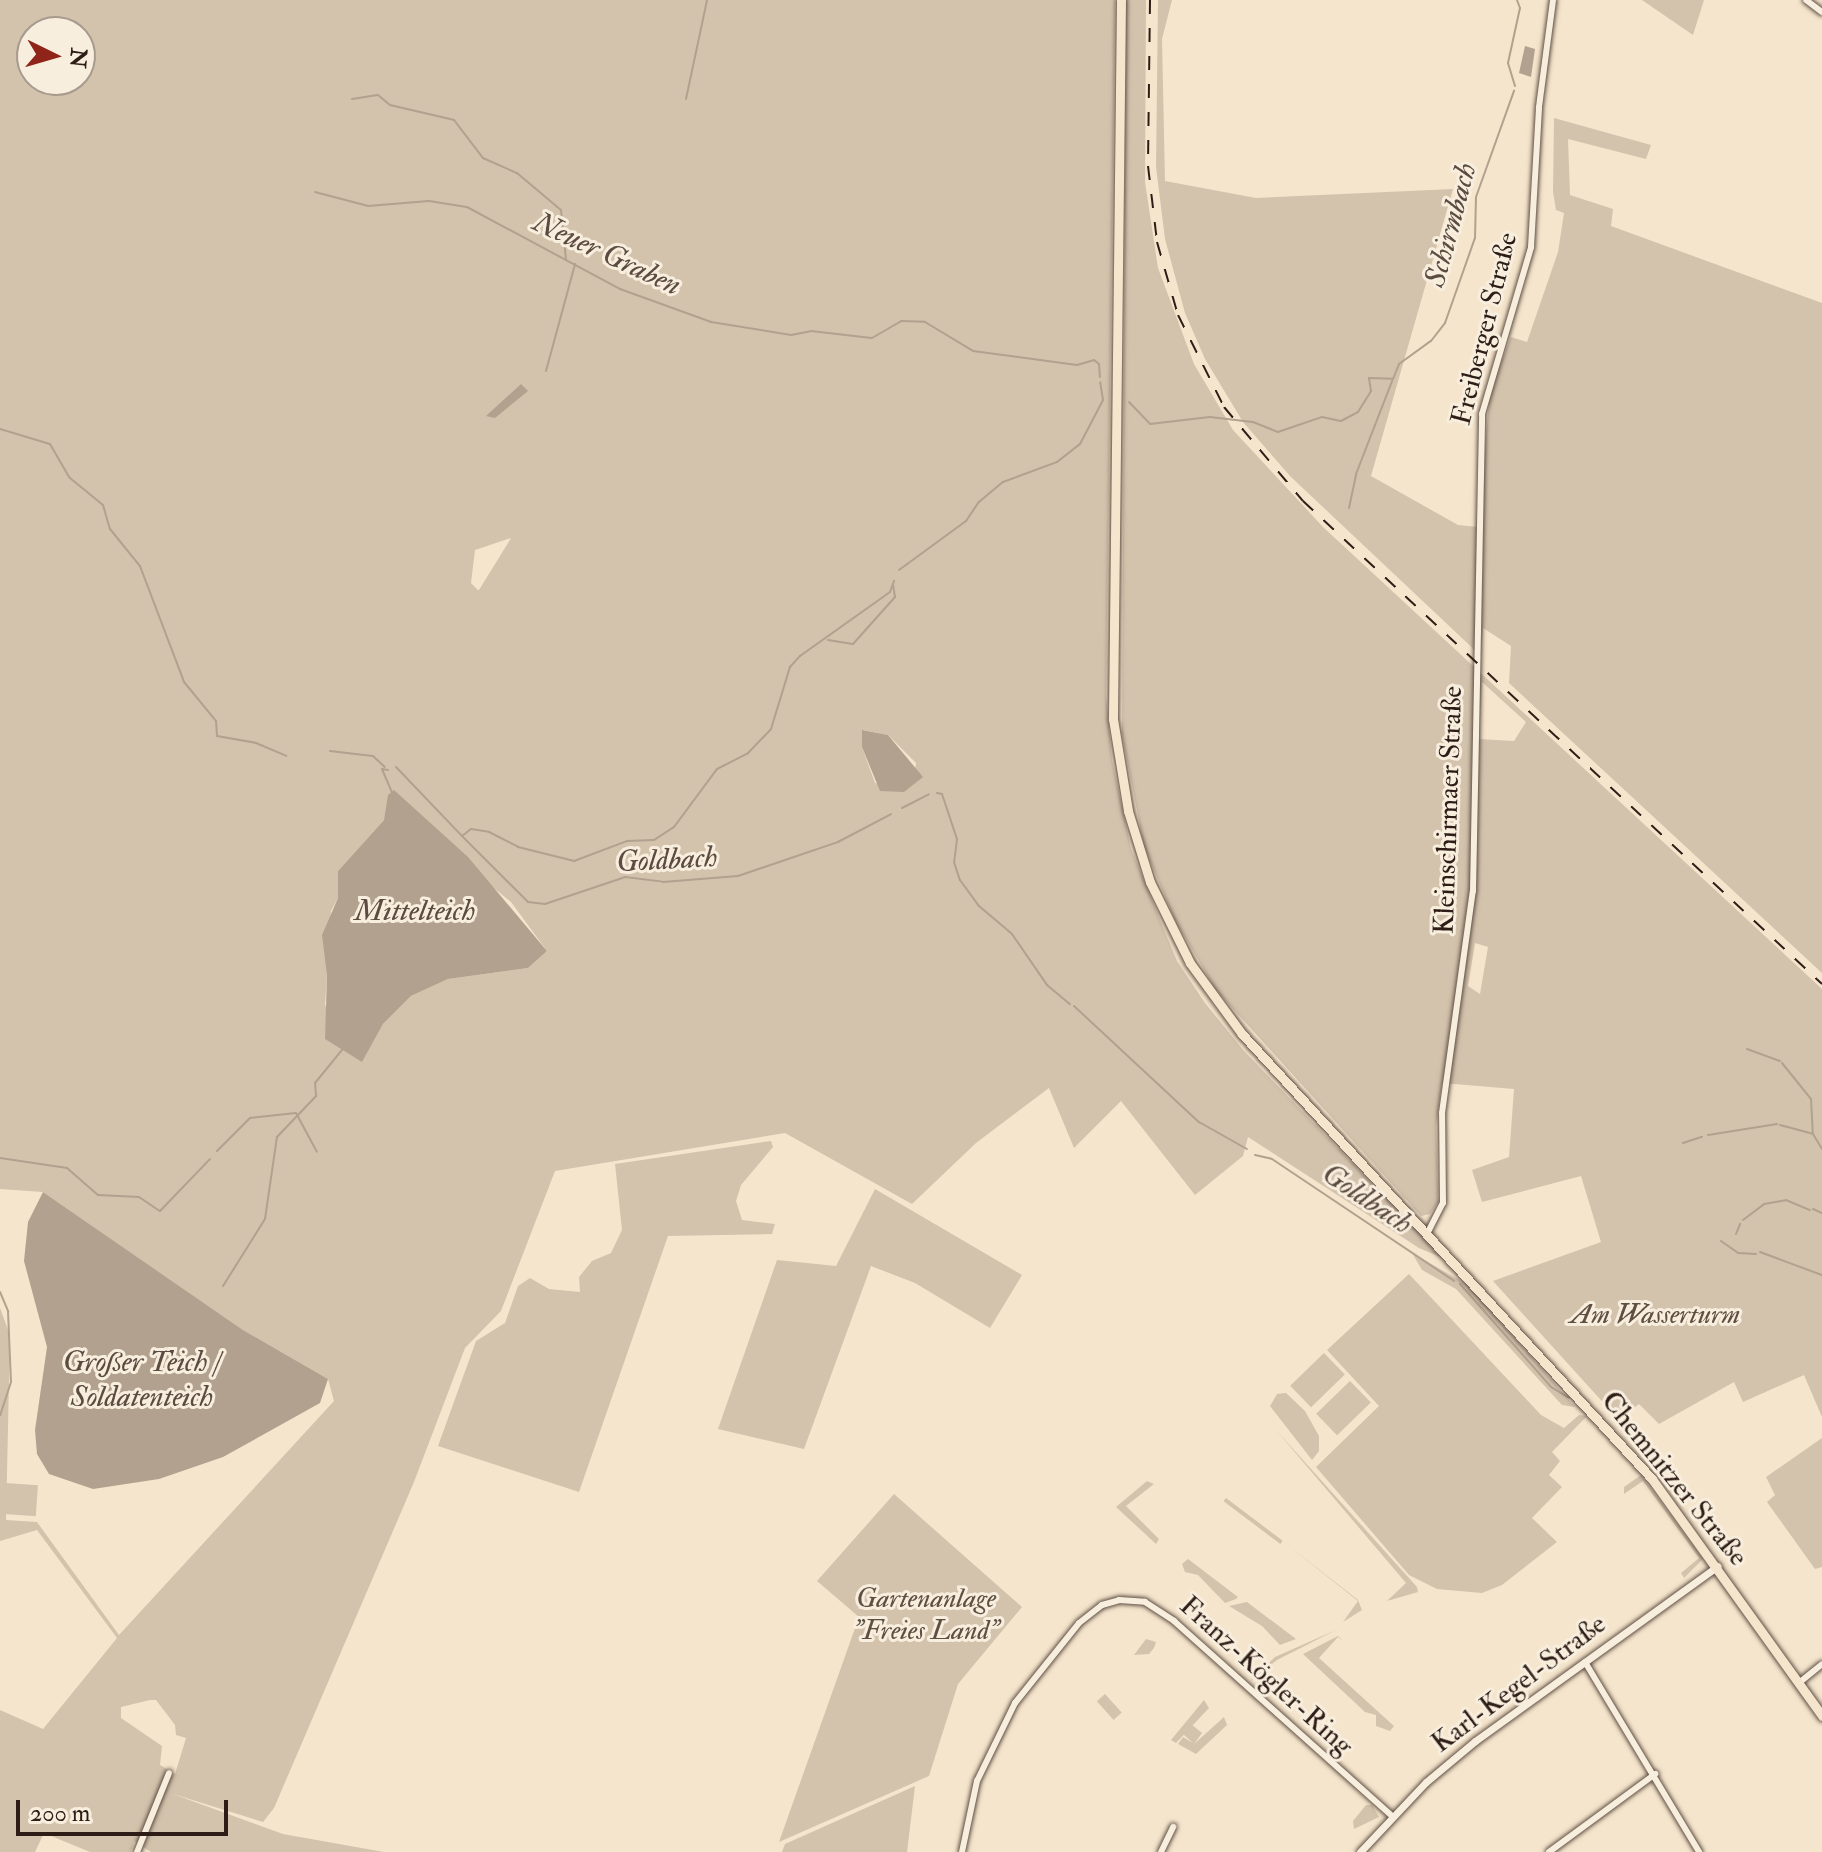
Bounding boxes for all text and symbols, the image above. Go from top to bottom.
north arrow [16,16,96,96]
text: N [63,47,93,69]
water label: Schirmbach [1417,159,1485,291]
water label: Neuer Graben [527,204,687,304]
street label: Freiberger Straße [1445,229,1525,429]
street label: Kleinschirmaer Straße [1428,685,1470,935]
water label: Goldbach [615,839,719,881]
water label: Mittelteich [354,893,476,929]
water label: Goldbach [1315,1156,1419,1242]
park label: Am Wasserturm [1570,1298,1740,1332]
water label: Großer Teich / Soldatenteich [63,1344,221,1414]
street label: Chemnitzer Straße [1593,1385,1755,1573]
park label: Gartenanlage "Freies Land" [853,1582,999,1648]
street label: Franz-Kögler-Ring [1172,1589,1360,1763]
street label: Karl-Kegel-Straße [1425,1608,1613,1760]
scale bar [20,1784,232,1834]
text: 200 m [30,1798,90,1829]

